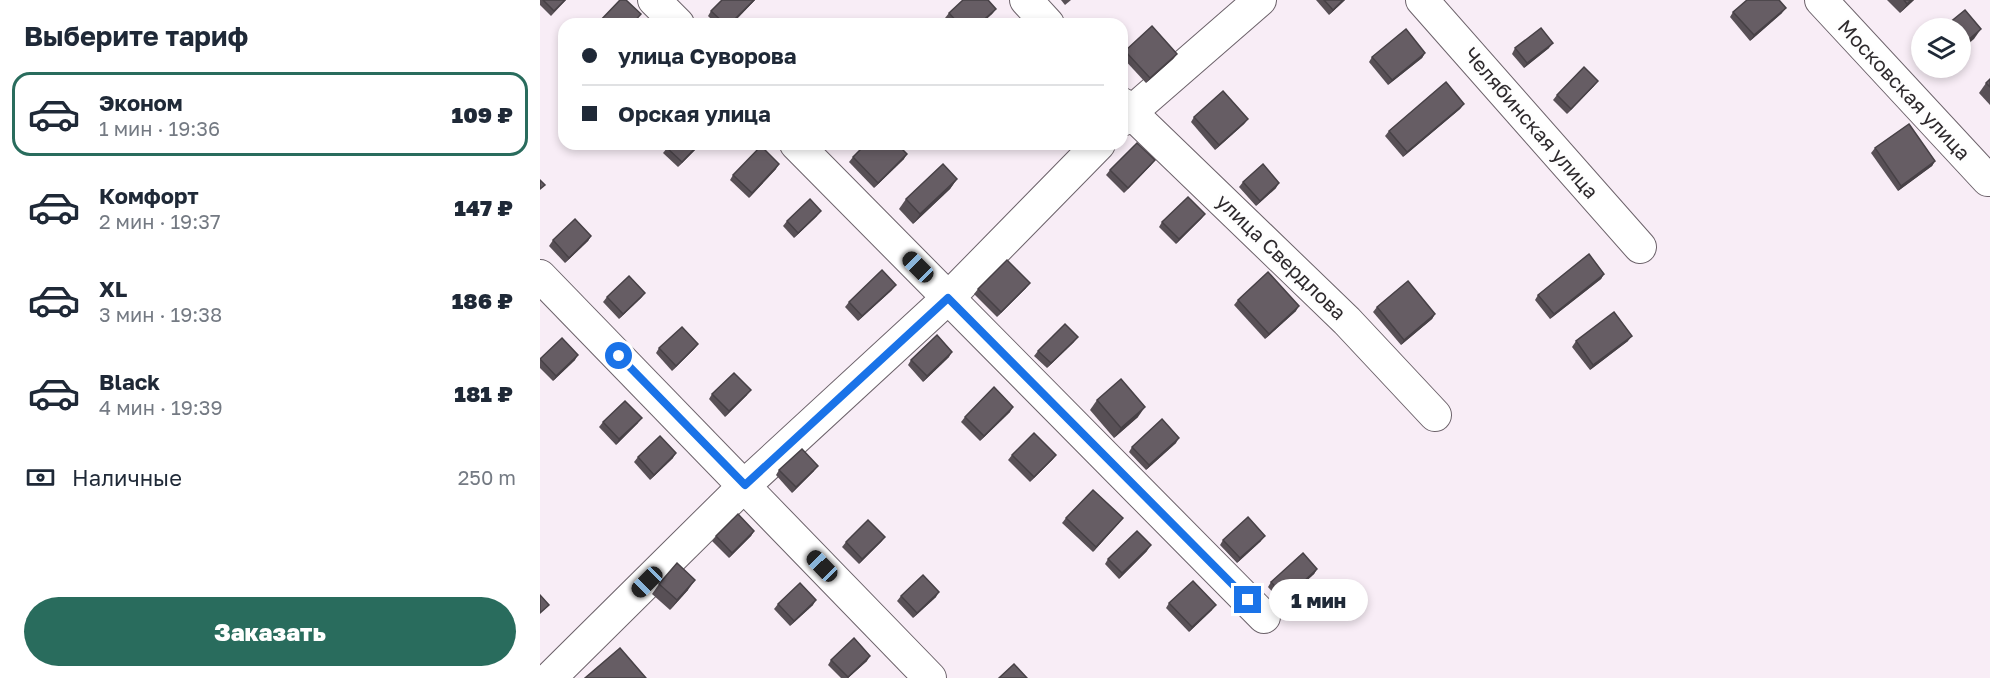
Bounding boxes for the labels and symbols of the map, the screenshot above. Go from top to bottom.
street label: Московская улица [1834,14,1976,164]
street label: Челябинская улица [1459,42,1604,203]
street label: улица Свердлова [1212,188,1352,324]
car [899,248,937,286]
route start [605,342,632,369]
car [803,547,841,585]
car [628,563,666,601]
callout: 1 мин [1269,579,1368,621]
route end [1234,586,1261,613]

